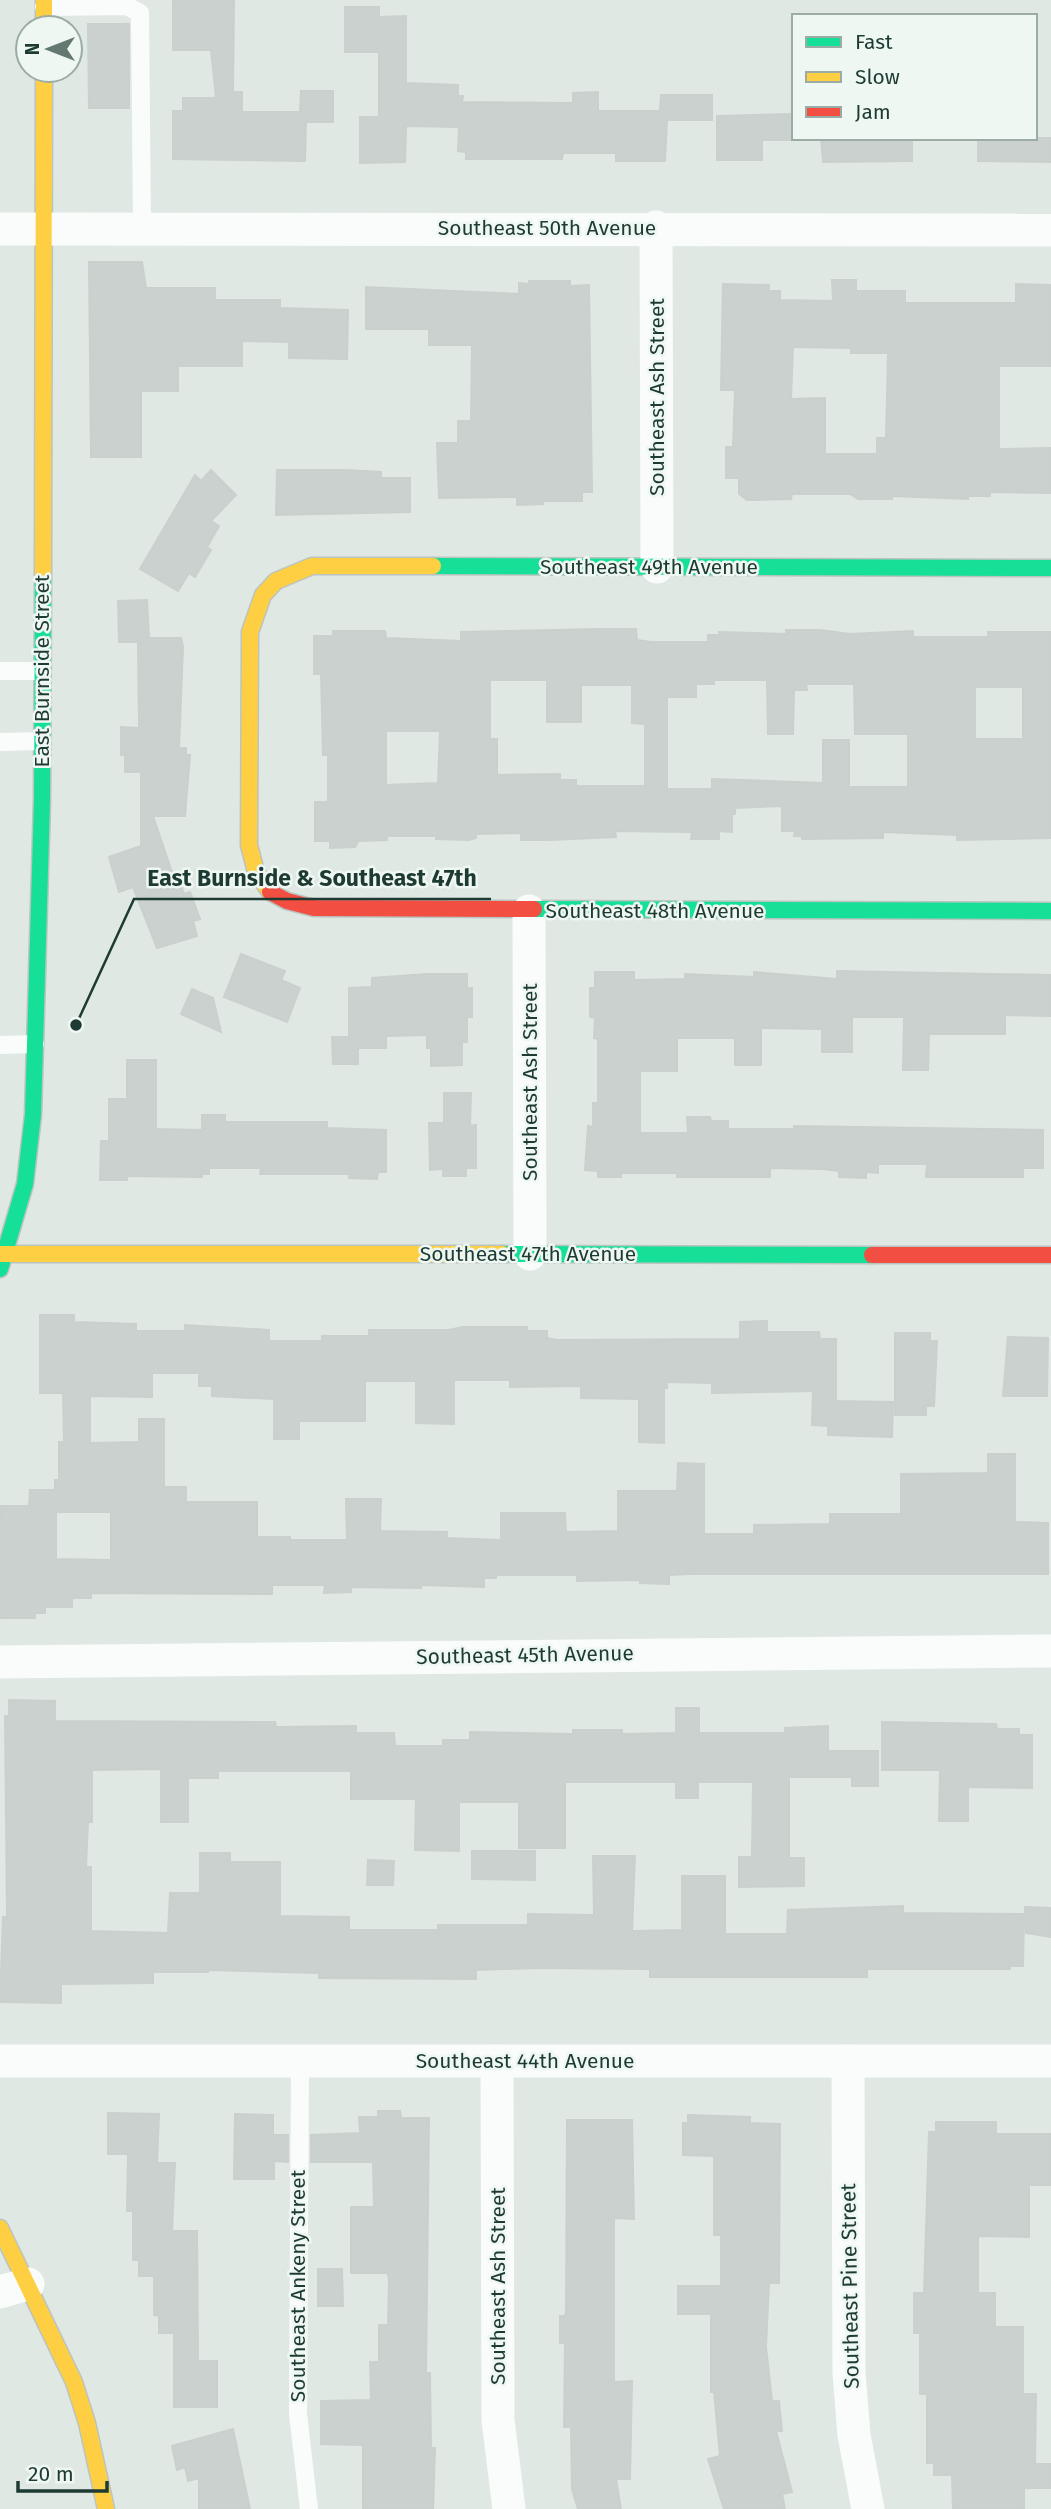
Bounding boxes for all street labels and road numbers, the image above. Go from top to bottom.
street label: Southeast 50th Avenue [438,215,656,241]
street label: Southeast Ash Street [644,298,670,496]
street label: Southeast 49th Avenue [540,554,758,580]
street label: East Burnside Street [29,574,55,767]
street label: Southeast 48th Avenue [545,898,765,924]
street label: Southeast Ash Street [517,983,543,1181]
street label: Southeast 47th Avenue [420,1241,636,1267]
street label: Southeast 45th Avenue [416,1640,634,1670]
street label: Southeast 44th Avenue [416,2048,634,2074]
street label: Southeast Ankeny Street [285,2169,311,2402]
street label: Southeast Pine Street [835,2183,865,2389]
street label: Southeast Ash Street [485,2187,511,2385]

